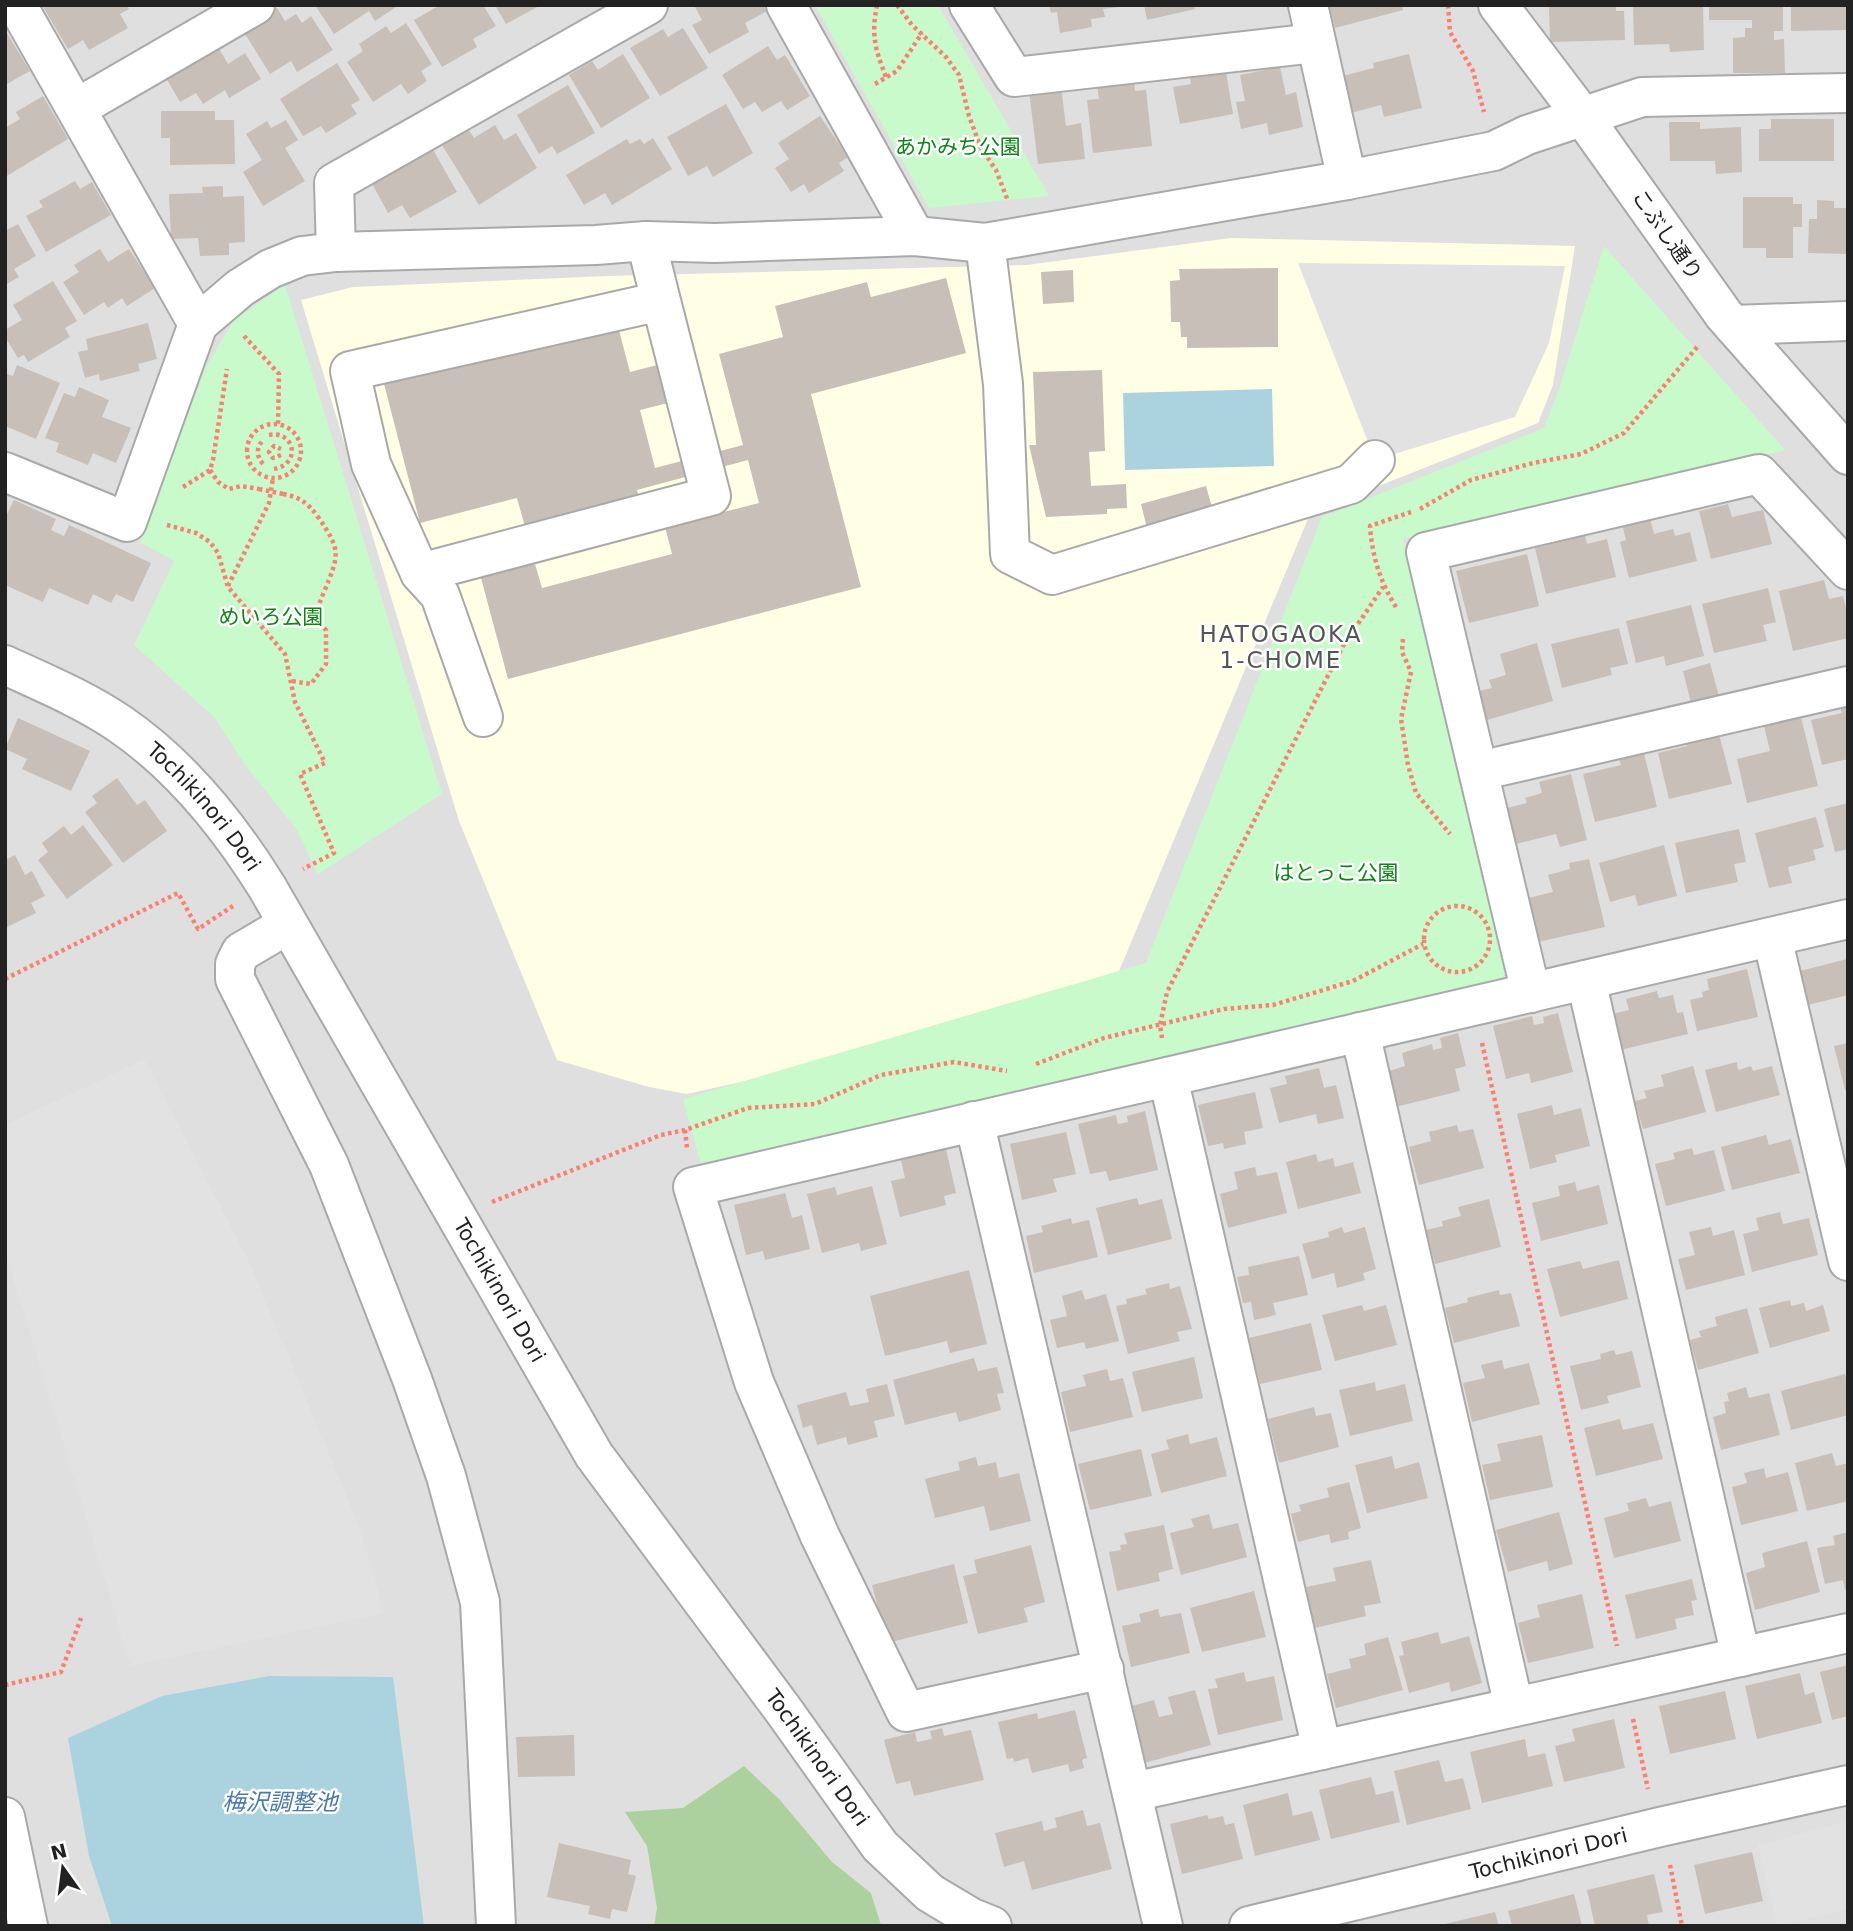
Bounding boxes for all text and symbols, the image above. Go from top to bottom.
park label: あかみち公園 [895,135,1021,159]
street label: こぶし通り [1627,185,1707,285]
park label: めいろ公園 [219,605,324,629]
district label: HATOGAOKA 1-CHOME [1199,621,1363,673]
street label: Tochikinori Dori [141,737,265,876]
park label: はとっこ公園 [1273,861,1399,885]
street label: Tochikinori Dori [448,1214,550,1367]
street label: Tochikinori Dori [760,1684,874,1831]
water label: 梅沢調整池 [223,1789,340,1815]
street label: Tochikinori Dori [1466,1823,1630,1885]
north arrow [28,1833,98,1903]
text: N [49,1839,69,1864]

